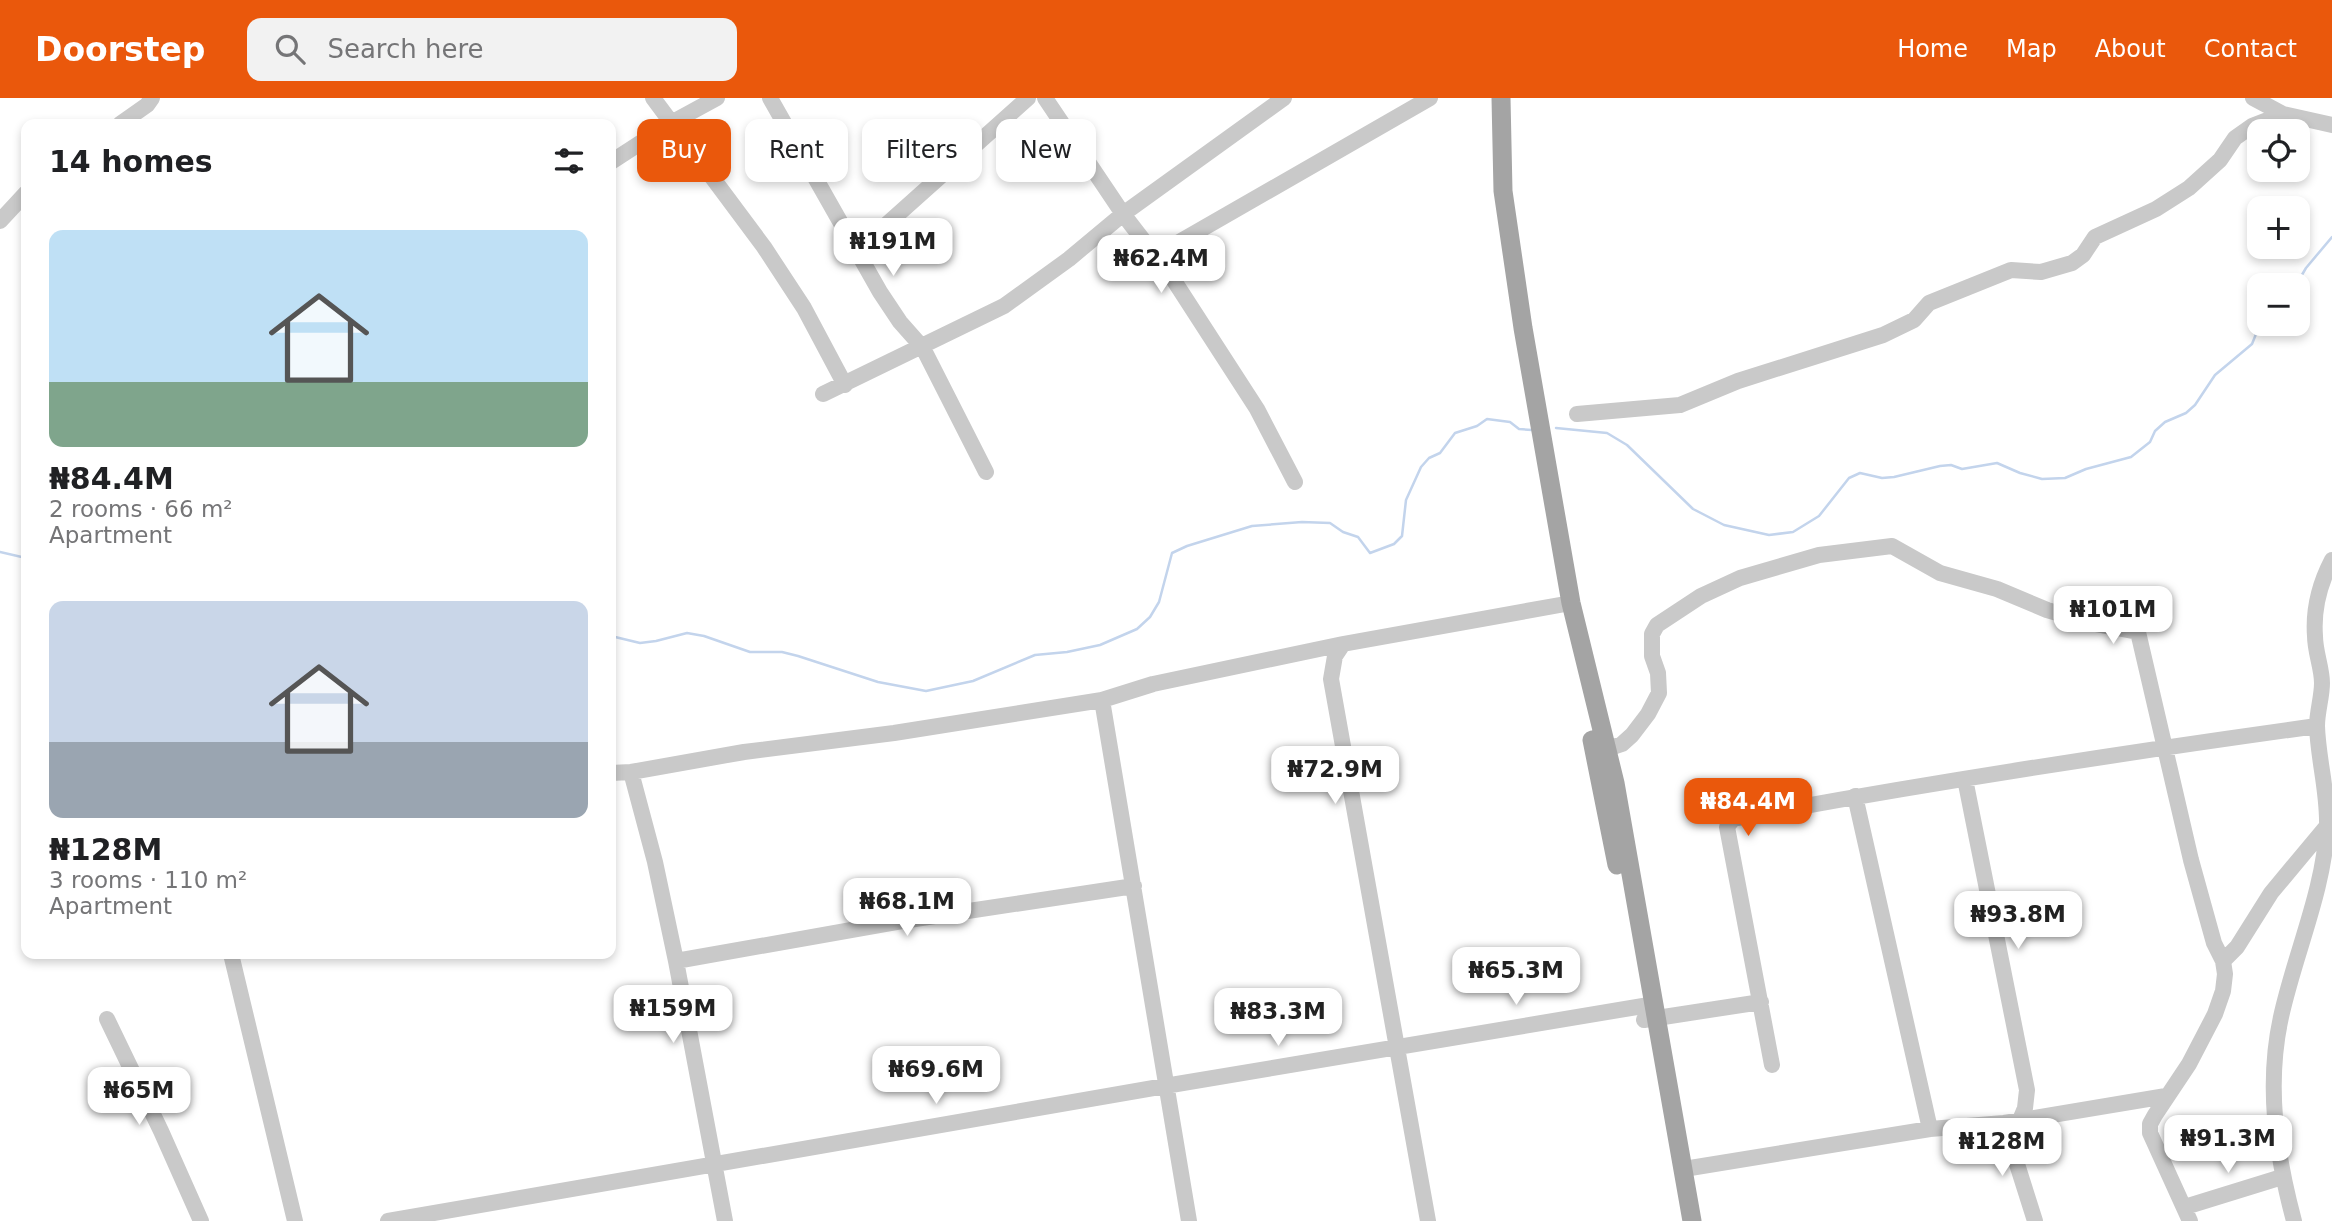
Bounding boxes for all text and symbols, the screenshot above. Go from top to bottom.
search box [247,18,737,81]
text: Doorstep [35,30,205,69]
icon: search [271,30,309,68]
text: Search here [327,34,484,64]
text: Home [1897,35,1968,63]
text: Map [2006,35,2057,63]
text: About [2095,35,2166,63]
text: Contact [2204,35,2297,63]
chip: Buy [637,119,731,182]
chip: Rent [745,119,848,182]
chip: Filters [862,119,982,182]
chip: New [996,119,1096,182]
map controls [2247,119,2310,336]
button: locate [2247,119,2310,182]
icon: filters [550,142,588,180]
text: 14 homes [49,144,213,179]
button: + [2247,196,2310,259]
pin: ₦191M [844,218,942,278]
text: ₦191M [850,228,936,254]
pin: ₦62.4M [1104,236,1218,295]
text: ₦62.4M [1113,245,1209,271]
button: − [2247,273,2310,336]
icon: home [256,275,382,401]
text: ₦84.4M [49,461,174,496]
text: 2 rooms · 66 m² [49,496,233,522]
text: Apartment [49,522,172,548]
pin: ₦101M [2064,587,2162,646]
text: ₦101M [2070,596,2156,622]
icon: home [256,646,382,772]
pin: ₦72.9M [1278,746,1392,806]
text: ₦72.9M [1287,756,1383,782]
pin: ₦84.4M [1691,778,1805,838]
text: ₦84.4M [1700,788,1796,814]
text: ₦128M [49,832,162,867]
text: 3 rooms · 110 m² [49,867,247,893]
pin: ₦68.1M [850,878,964,938]
text: ₦68.1M [859,888,955,914]
pin: ₦93.8M [1961,892,2075,951]
text: Apartment [49,893,172,919]
text: ₦93.8M [1970,901,2066,927]
pin: ₦65.3M [1459,948,1573,1007]
text: ₦65.3M [1468,957,1564,983]
pin: ₦159M [624,986,722,1045]
pin: ₦83.3M [1221,988,1335,1048]
text: ₦159M [630,995,716,1021]
text: ₦83.3M [1230,998,1326,1024]
pin: ₦69.6M [879,1046,993,1106]
text: ₦69.6M [888,1056,984,1082]
pin: ₦65M [98,1068,180,1127]
text: ₦65M [104,1077,174,1103]
pin: ₦91.3M [2171,1116,2285,1175]
pin: ₦128M [1953,1118,2051,1178]
text: ₦91.3M [2180,1125,2276,1151]
text: ₦128M [1959,1128,2045,1154]

